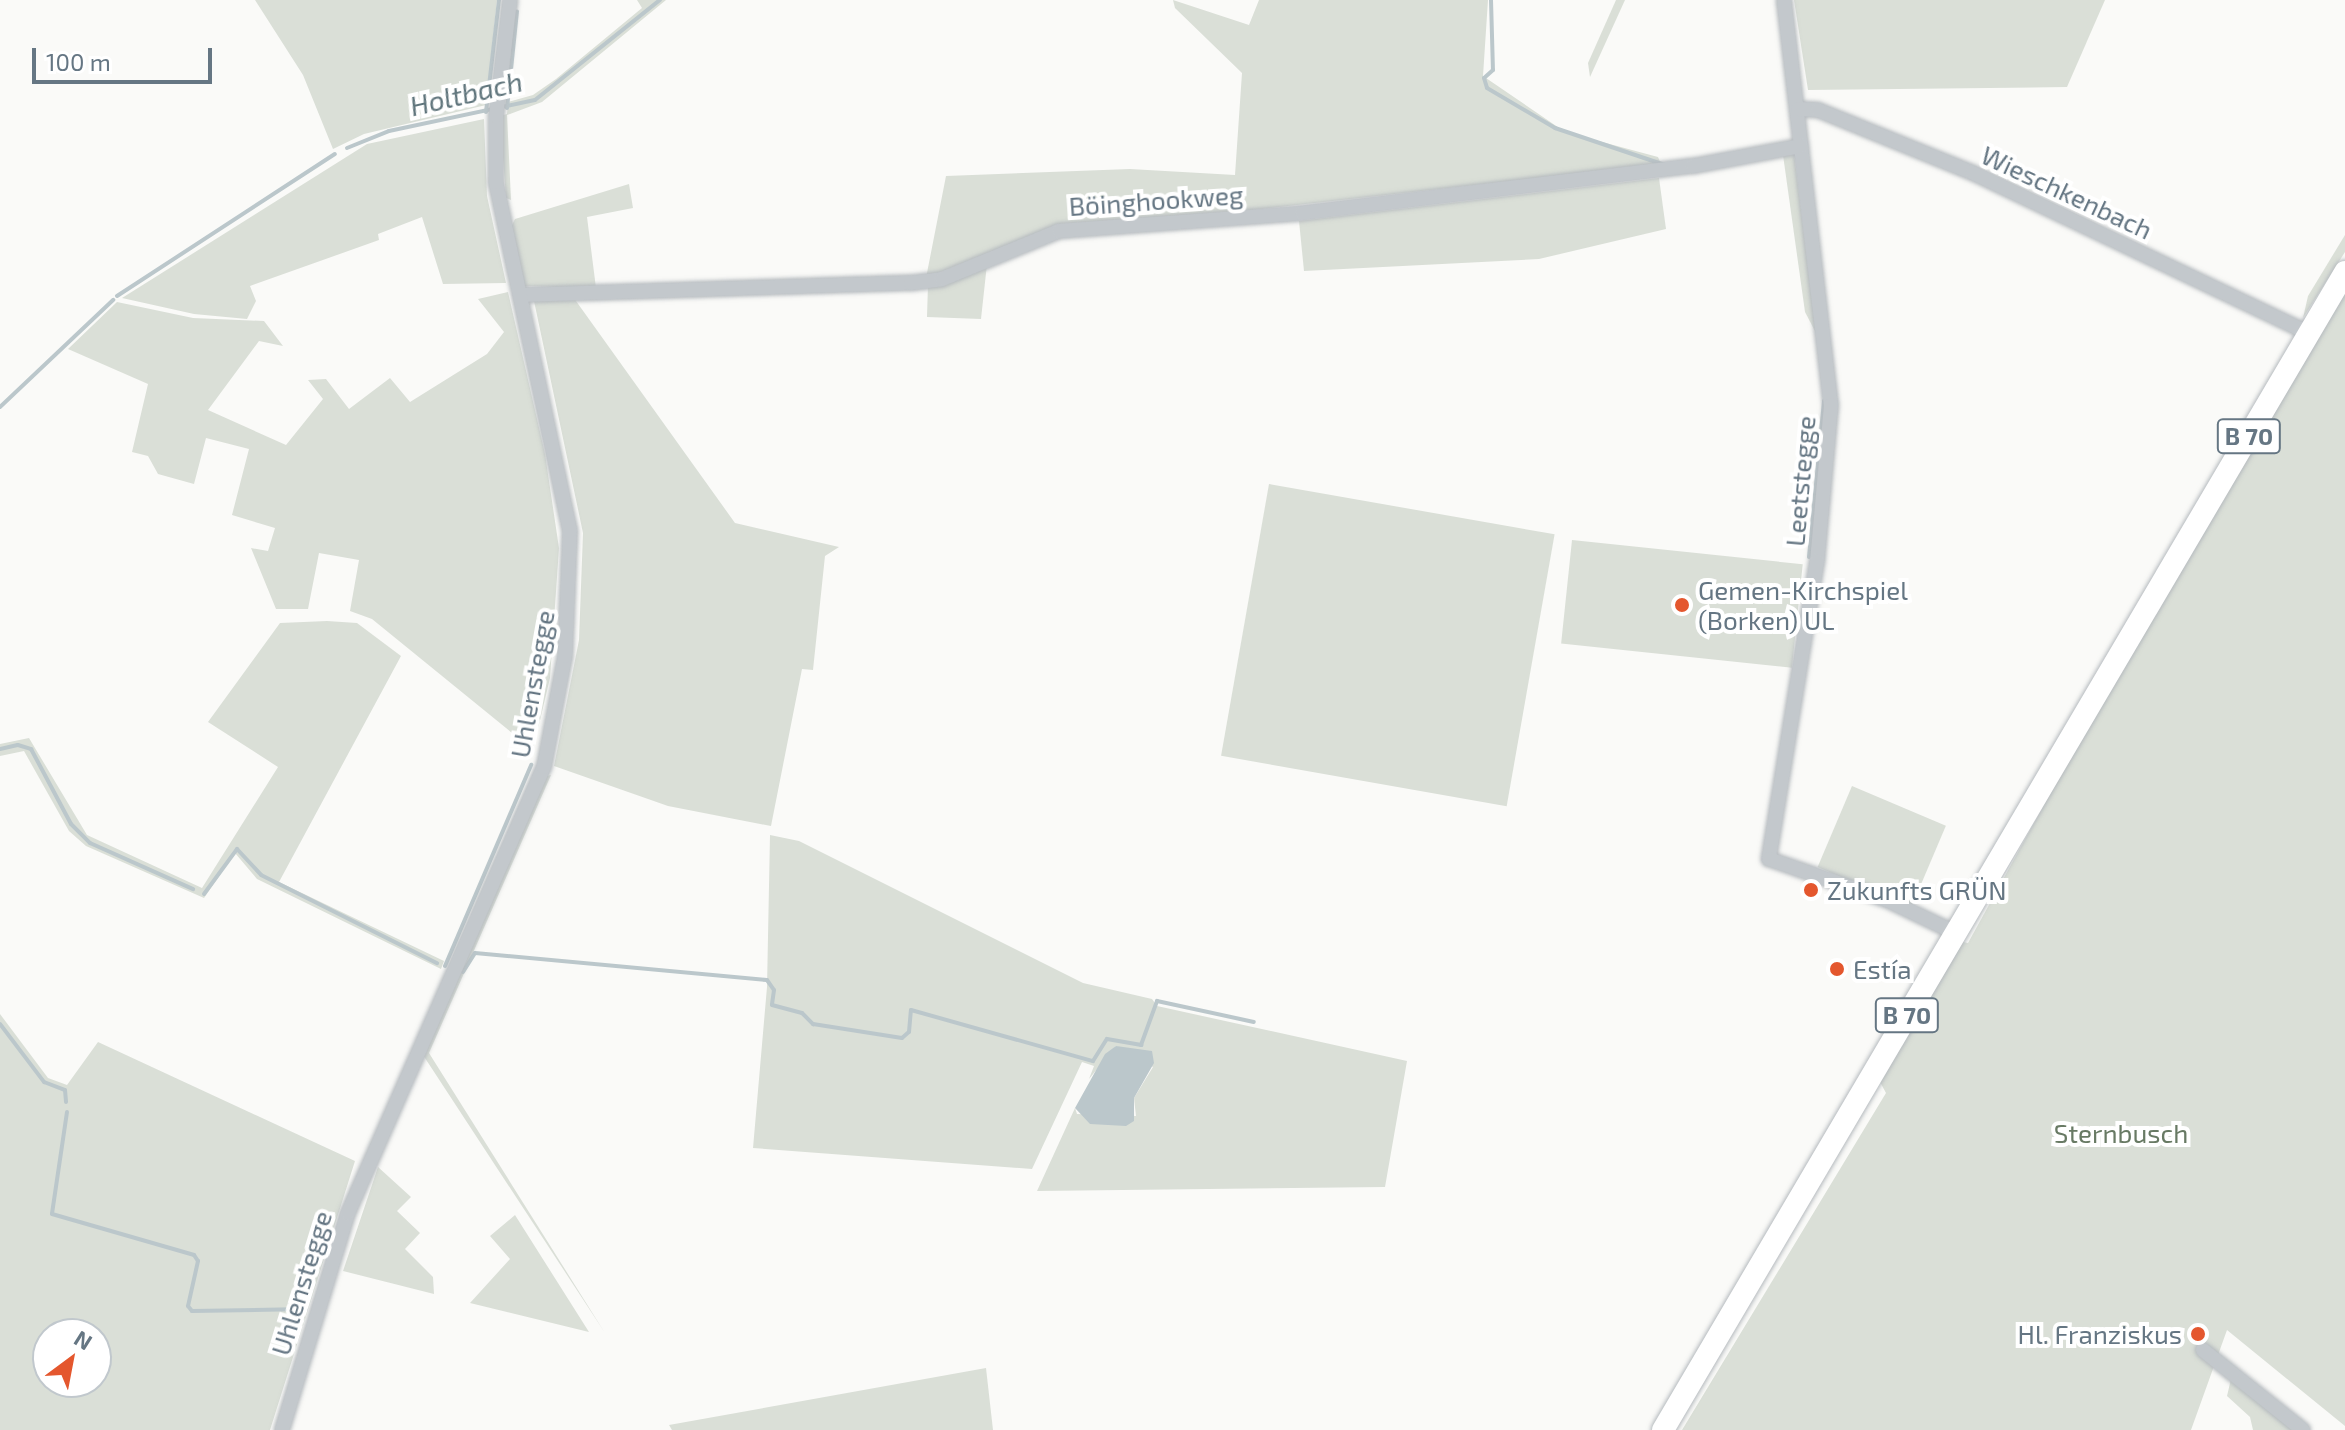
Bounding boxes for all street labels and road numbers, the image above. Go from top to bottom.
street label: Wieschkenbach [1977,139,2157,245]
street label: Böinghookweg [1068,178,1244,222]
street label: Leetstegge [1779,414,1821,548]
road number: B 70 [2215,416,2283,456]
street label: Uhlenstegge [504,608,560,760]
road number: B 70 [1873,995,1941,1035]
street label: Uhlenstegge [264,1207,338,1359]

